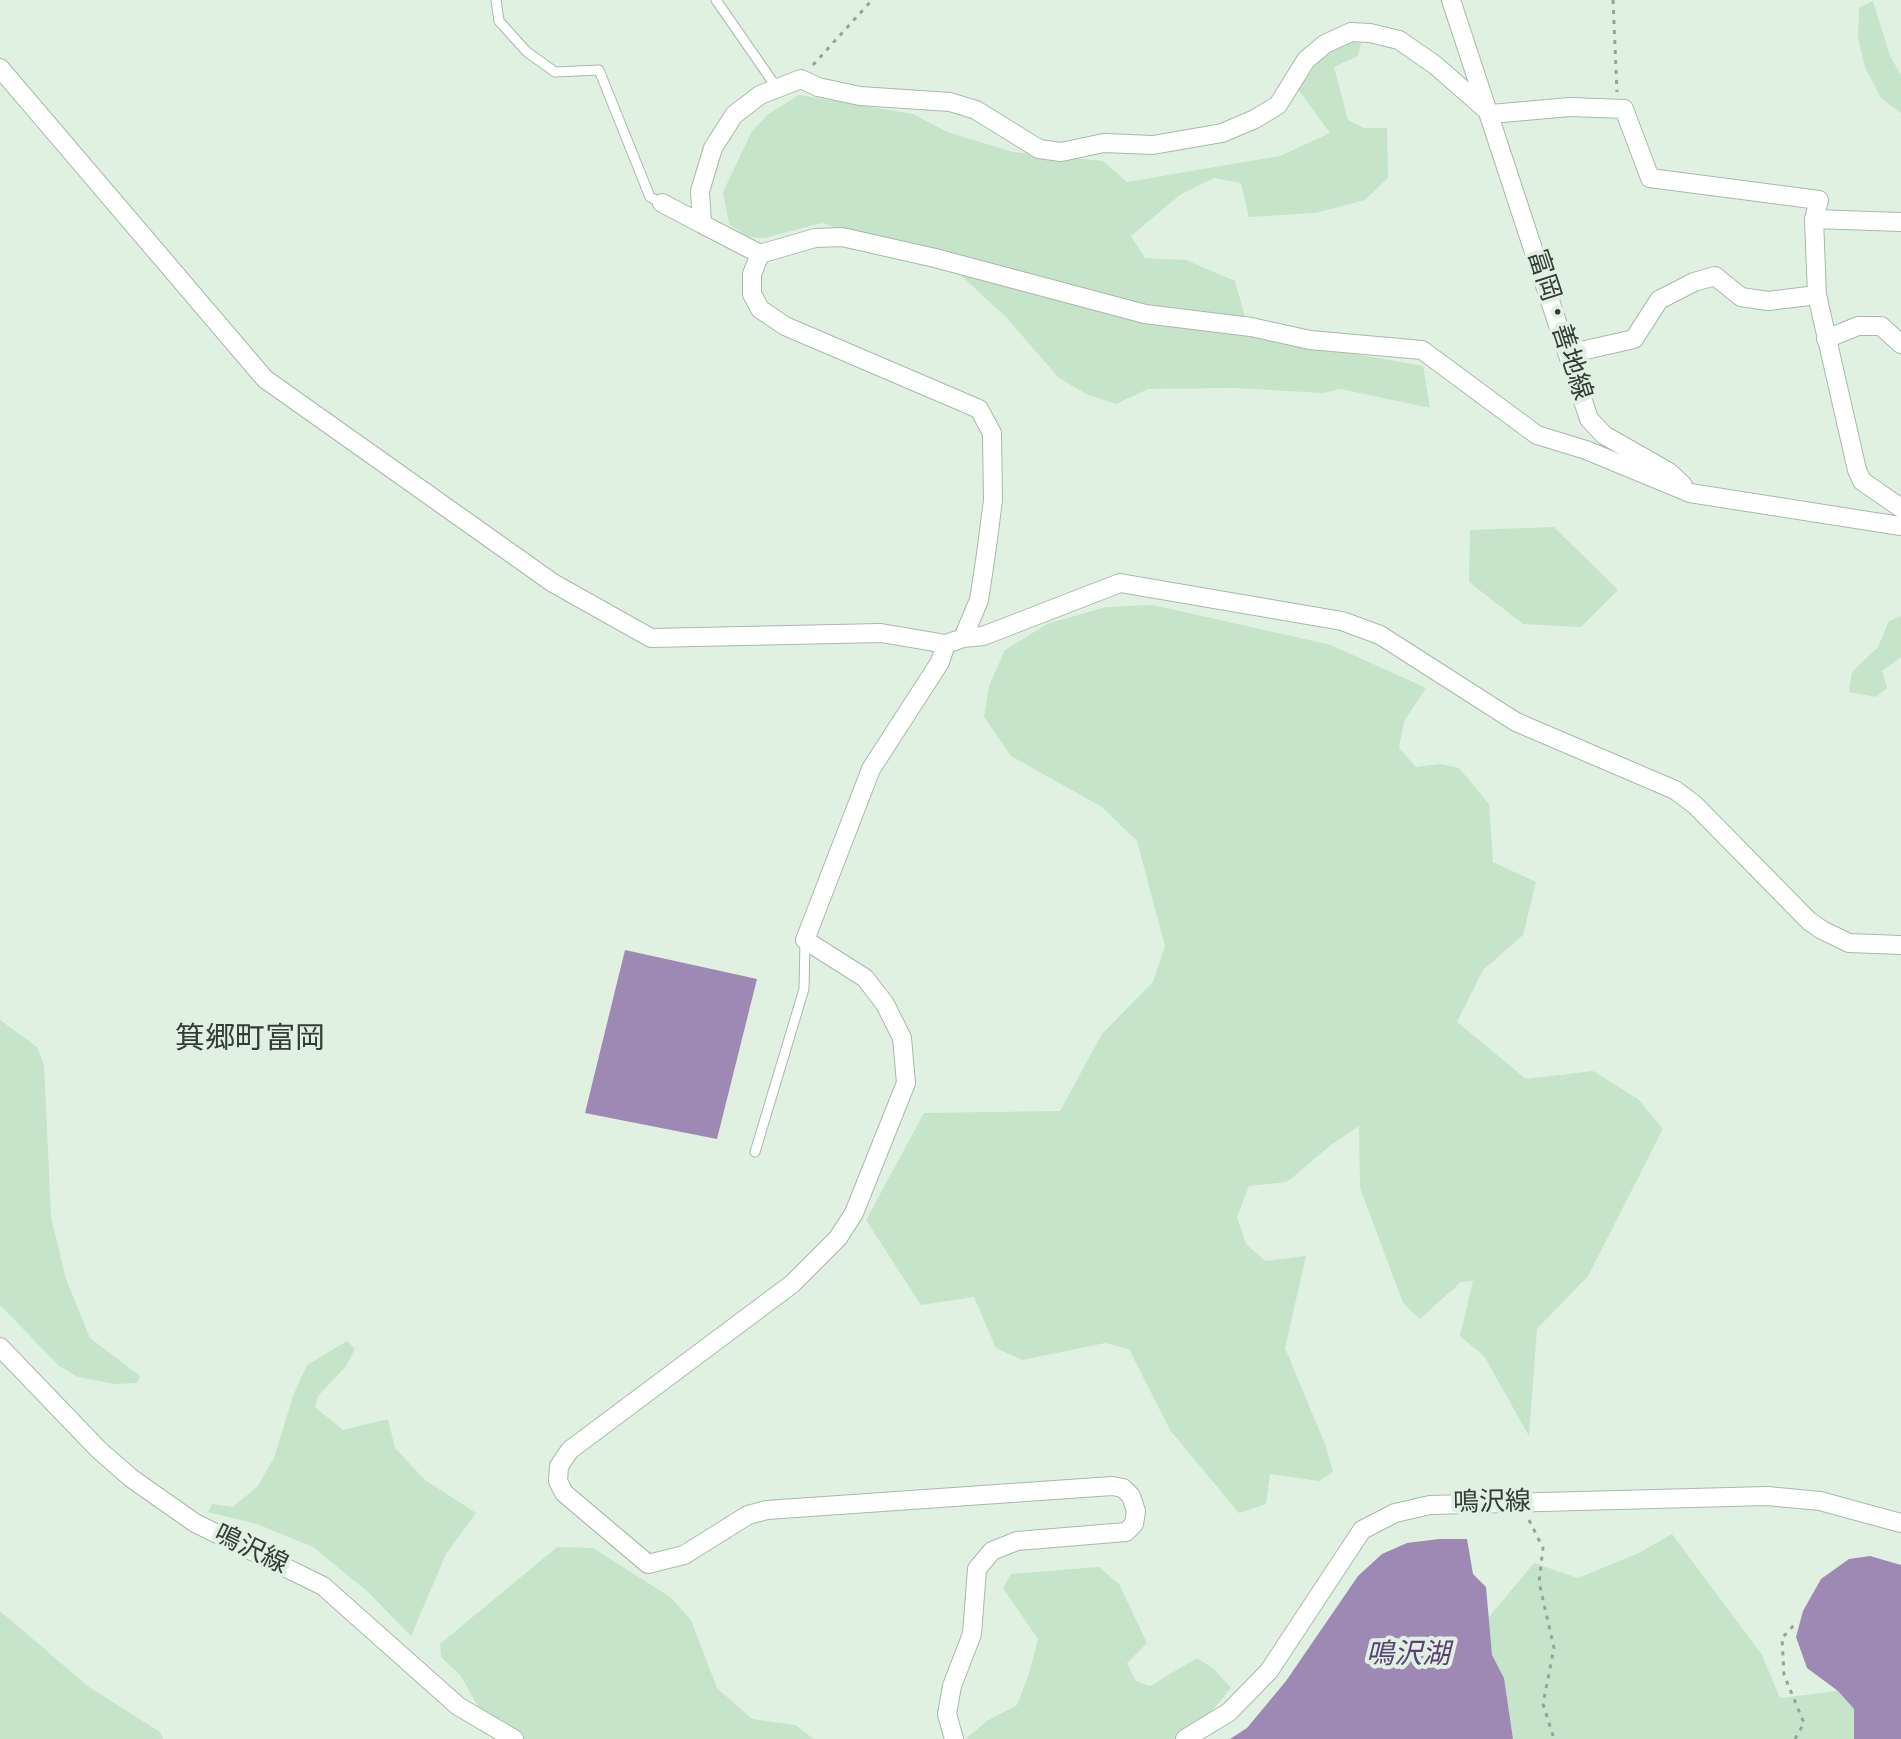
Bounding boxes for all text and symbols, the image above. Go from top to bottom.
street label: 富岡・善地線 [1520,246,1598,404]
district label: 箕郷町富岡 [175,1022,325,1058]
street label: 鳴沢線 [1453,1487,1531,1519]
street label: 鳴沢線 [209,1519,293,1581]
water label: 鳴沢湖 [1366,1638,1450,1672]

